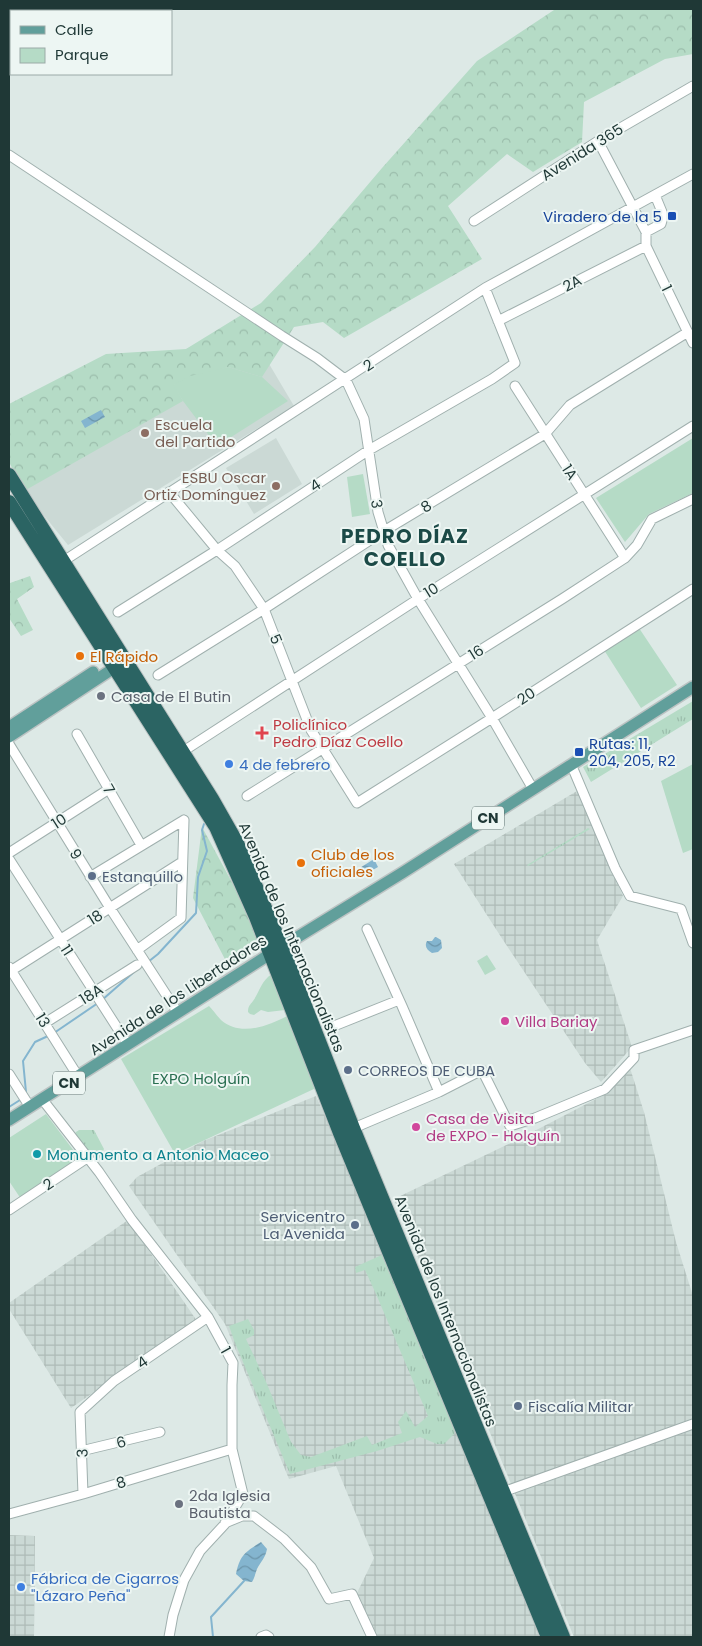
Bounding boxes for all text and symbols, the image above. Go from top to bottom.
legend [10,10,172,75]
text: Calle [55,19,93,40]
text: Parque [55,44,108,65]
street label: Avenida 365 [537,118,627,186]
place label: Viradero de la 5 [543,206,662,227]
marker: Viradero de la 5 [666,210,678,222]
street label: 2A [559,269,585,297]
street label: 1 [657,281,677,295]
street label: 2 [359,354,377,376]
place label: Escuela del Partido [155,414,235,452]
marker: Escuela del Partido [139,427,151,439]
street label: 1A [557,460,583,484]
place label: ESBU Oscar Ortiz Domínguez [144,467,266,505]
street label: 4 [305,474,325,496]
marker: ESBU Oscar Ortiz Domínguez [270,480,282,492]
street label: 8 [417,495,435,517]
street label: 3 [366,498,388,510]
district label: PEDRO DÍAZ COELLO [341,522,469,573]
street label: 10 [419,577,443,603]
street label: 5 [264,631,288,647]
street label: 16 [464,639,488,665]
place label: El Rápido [90,646,158,667]
marker: El Rápido [74,650,86,662]
street label: 20 [513,682,539,710]
place label: Casa de El Butin [111,686,231,707]
marker: Casa de El Butin [95,690,107,702]
place label: Policlínico Pedro Díaz Coello [273,714,403,752]
marker: Policlínico Pedro Díaz Coello [255,726,269,740]
place label: Rutas: 11, 204, 205, R2 [589,733,676,771]
marker: Rutas: 11, 204, 205, R2 [573,746,585,758]
place label: 4 de febrero [239,754,330,775]
marker: 4 de febrero [223,758,235,770]
street label: 7 [98,780,120,798]
road number: CN [472,806,504,830]
street label: 10 [47,808,71,834]
street label: Avenida de los Internacionalistas [234,819,350,1055]
place label: Club de los oficiales [311,844,395,882]
street label: 9 [65,845,87,863]
marker: Club de los oficiales [295,857,307,869]
place label: Estanquillo [102,866,183,887]
marker: Estanquillo [86,870,98,882]
street label: 18 [83,904,107,930]
street label: Avenida de los Libertadores [85,930,271,1060]
street label: 11 [56,940,78,960]
street label: 18A [75,979,107,1009]
street label: 13 [30,1009,56,1031]
place label: Villa Bariay [515,1011,598,1032]
marker: Villa Bariay [499,1015,511,1027]
place label: CORREOS DE CUBA [358,1060,495,1081]
marker: CORREOS DE CUBA [342,1064,354,1076]
park label: EXPO Holguín [152,1068,250,1089]
road number: CN [53,1072,85,1094]
place label: Casa de Visita de EXPO - Holguín [426,1108,560,1146]
marker: Casa de Visita de EXPO - Holguín [410,1121,422,1133]
place label: Monumento a Antonio Maceo [47,1144,269,1165]
marker: Monumento a Antonio Maceo [31,1148,43,1160]
street label: 2 [39,1173,57,1195]
street label: Avenida de los Internacionalistas [390,1192,502,1430]
place label: Servicentro La Avenida [261,1206,345,1244]
marker: Servicentro La Avenida [349,1219,361,1231]
street label: 1 [216,1343,236,1357]
street label: 4 [132,1351,152,1373]
place label: Fiscalía Militar [528,1396,633,1417]
marker: Fiscalía Militar [512,1400,524,1412]
street label: 6 [114,1431,128,1453]
street label: 3 [71,1448,93,1458]
street label: 8 [113,1471,129,1493]
place label: 2da Iglesia Bautista [189,1485,270,1523]
marker: 2da Iglesia Bautista [173,1498,185,1510]
place label: Fábrica de Cigarros "Lázaro Peña" [31,1568,179,1606]
marker: Fábrica de Cigarros "Lázaro Peña" [15,1581,27,1593]

